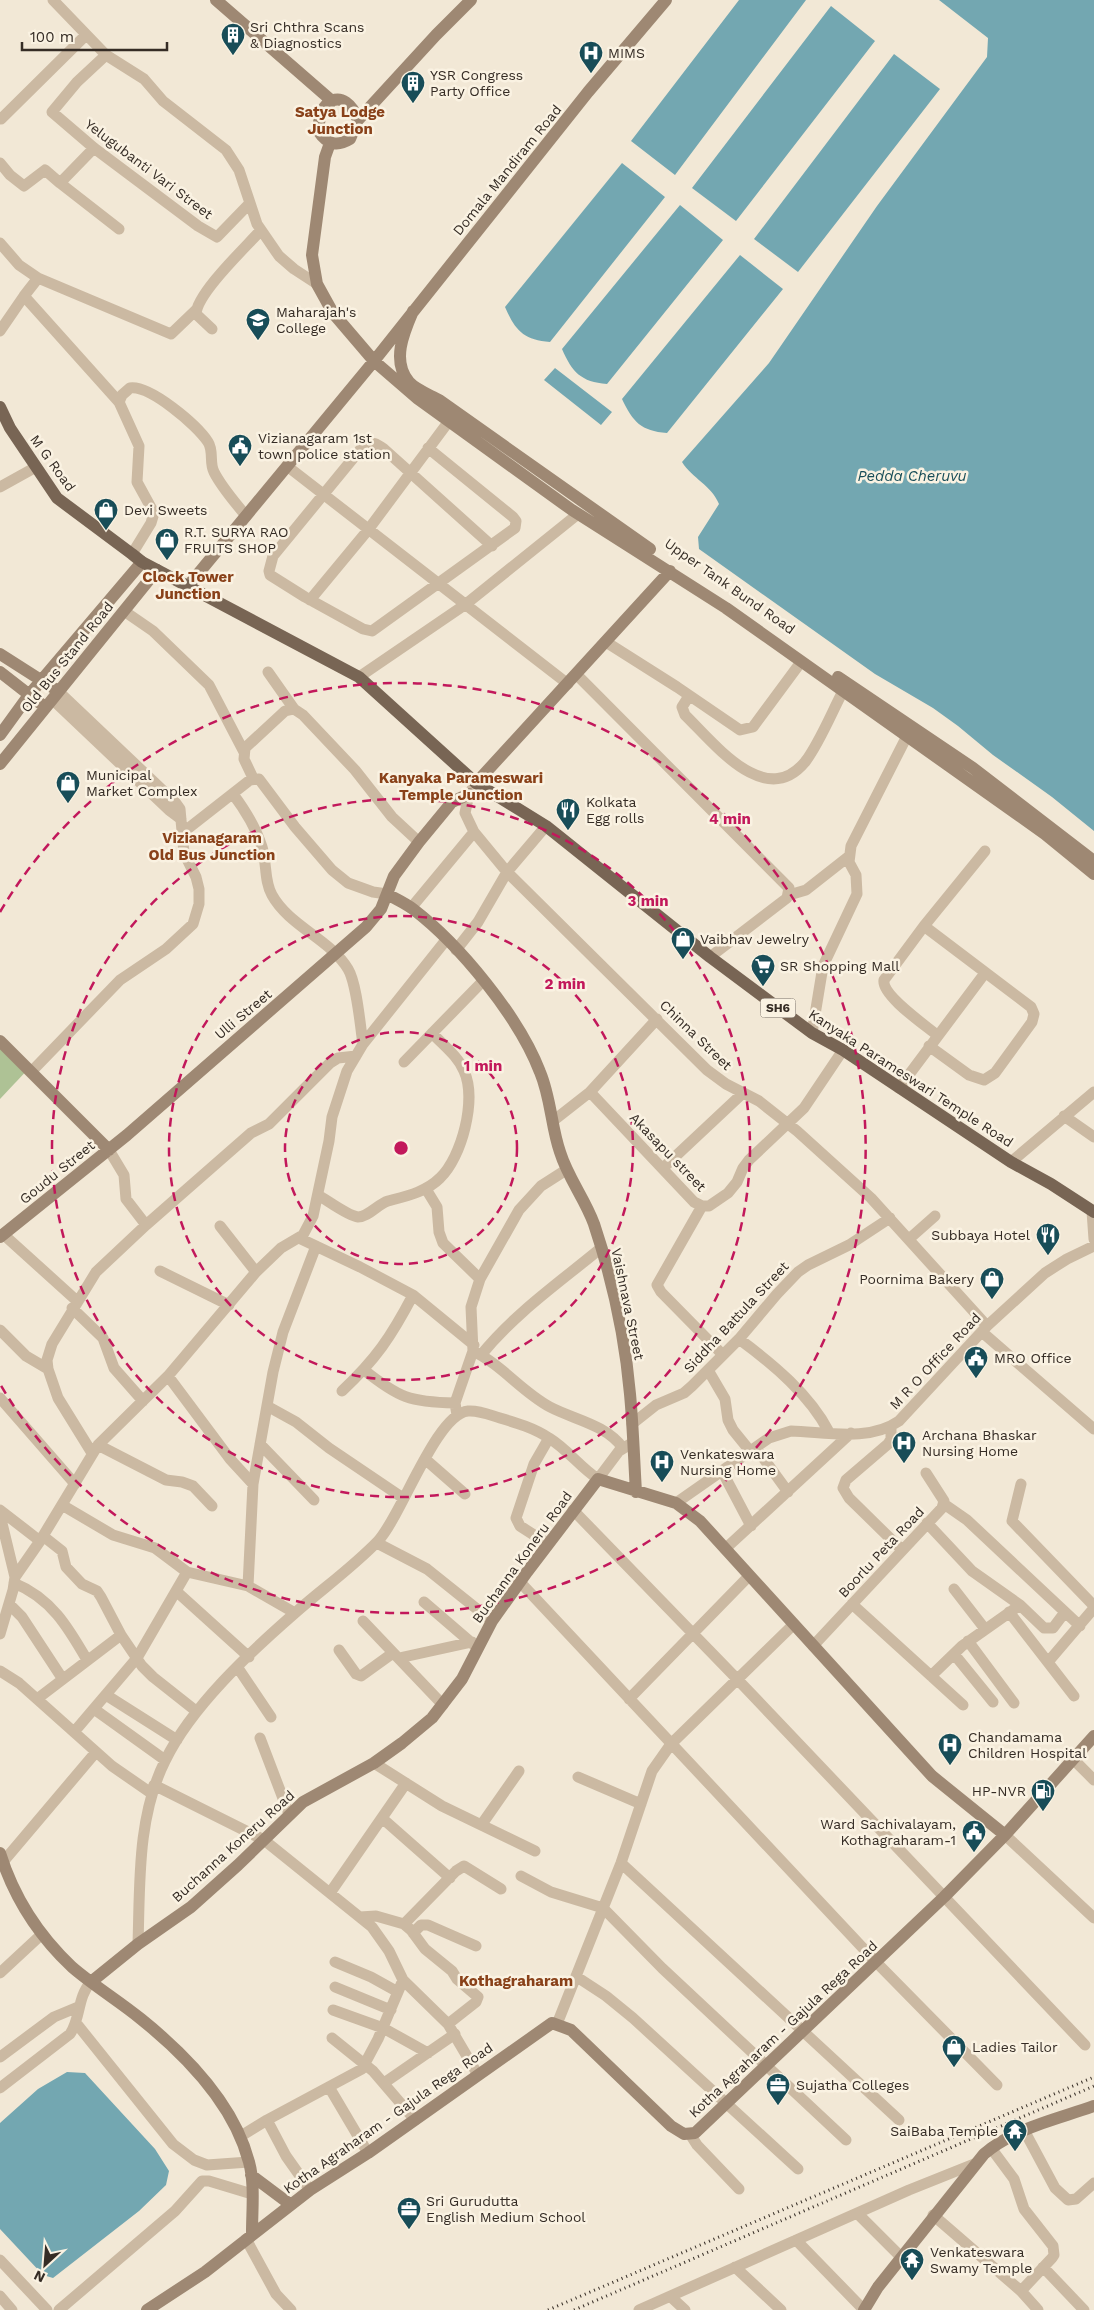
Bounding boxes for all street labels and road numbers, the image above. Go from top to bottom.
street label: Domala Mandiram Road [449,102,565,238]
street label: Yelugubanti Vari Street [82,116,216,222]
street label: M G Road [27,432,79,494]
street label: Upper Tank Bund Road [662,535,798,637]
street label: Old Bus Stand Road [18,599,116,715]
street label: Ulli Street [211,986,275,1042]
street label: Chinna Street [657,997,735,1073]
road number: SH6 [760,998,796,1018]
street label: Kanyaka Parameswari Temple Road [806,1006,1016,1150]
street label: Akasapu street [626,1109,710,1195]
street label: Goudu Street [16,1137,98,1207]
street label: Vaishnava Street [608,1247,648,1361]
street label: Siddha Battula Street [680,1258,792,1376]
street label: M R O Office Road [886,1309,984,1413]
street label: Buchanna Koneru Road [469,1488,575,1626]
street label: Boorlu Peta Road [835,1503,927,1601]
street label: Buchanna Koneru Road [169,1787,297,1905]
street label: Kotha Agraharam - Gajula Rega Road [686,1937,880,2121]
street label: Kotha Agraharam - Gajula Rega Road [280,2039,496,2197]

